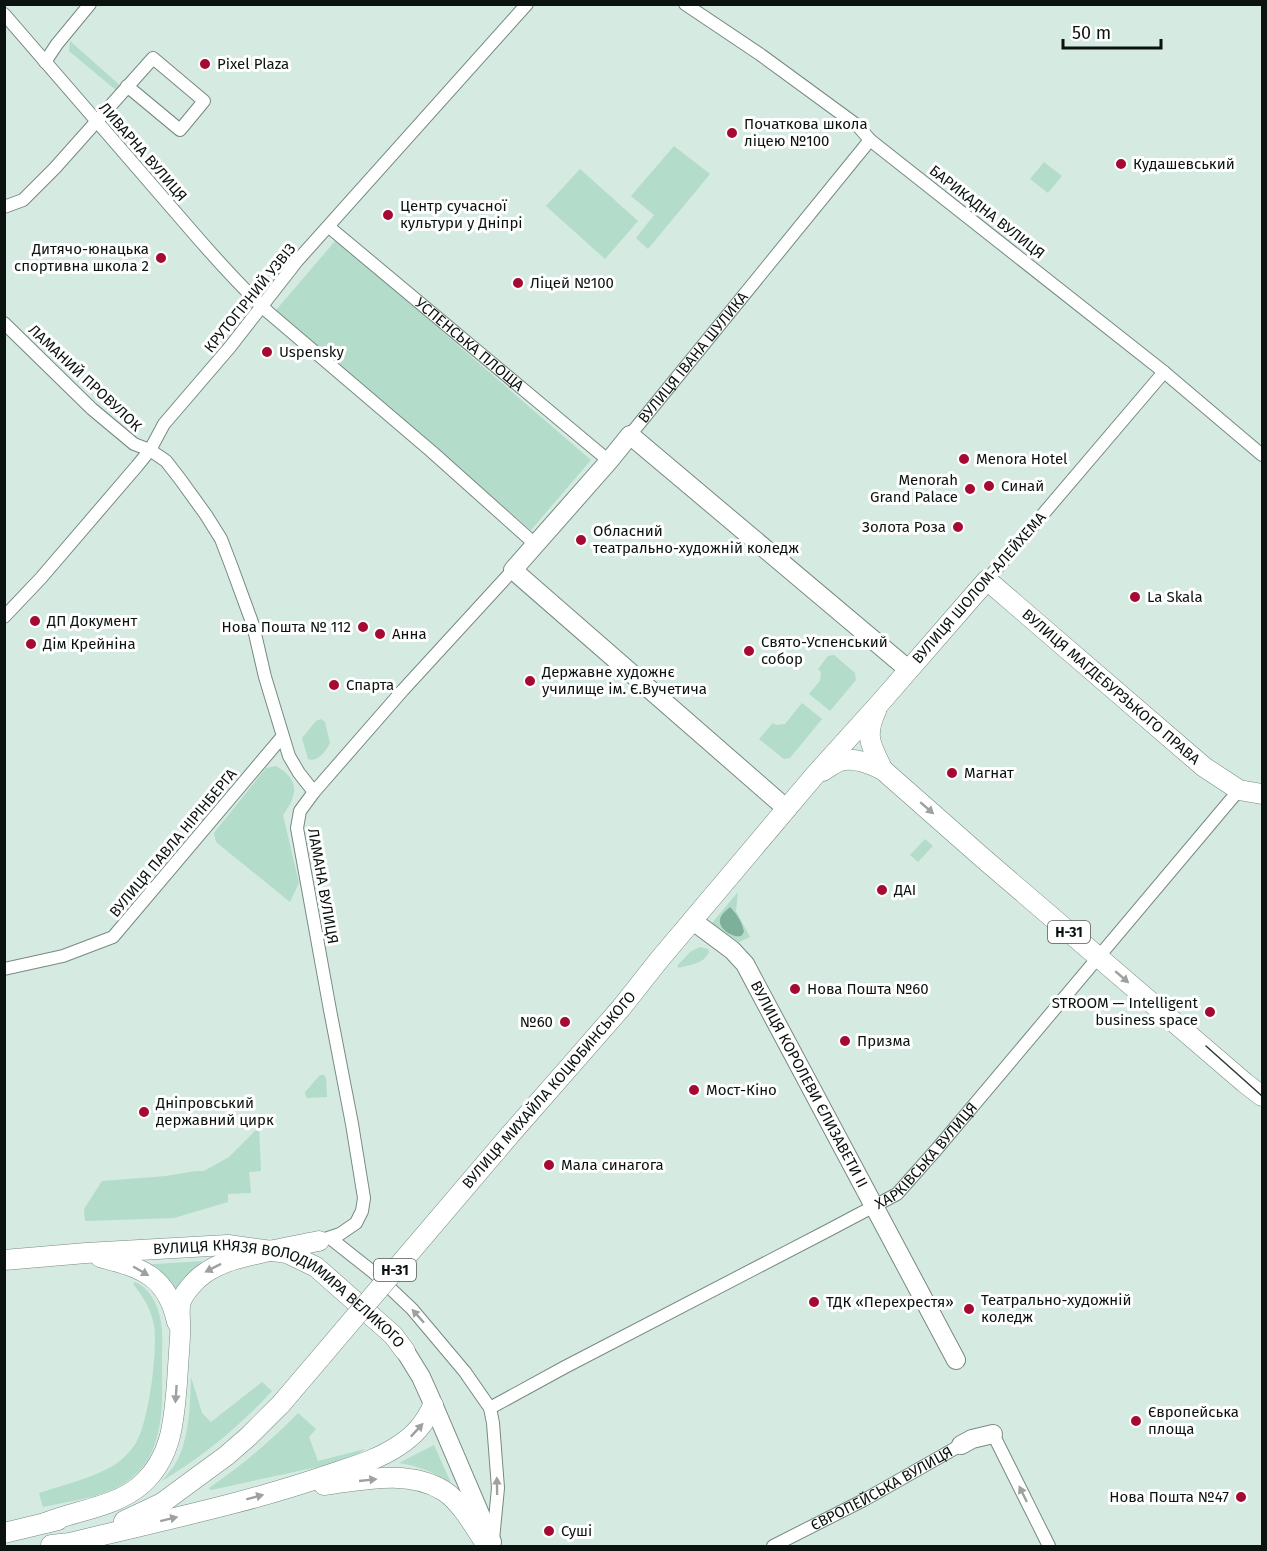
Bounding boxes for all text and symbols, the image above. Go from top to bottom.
scale bar [1063,12,1160,50]
text: 50 m [1072,22,1111,44]
place label: Pixel Plaza [217,55,289,73]
marker: Pixel Plaza [198,57,212,71]
street label: ЛИВАРНА ВУЛИЦЯ [95,99,191,205]
place label: Початкова школа ліцею №100 [744,115,868,150]
marker: Початкова школа ліцею №100 [725,126,739,140]
place label: Кудашевський [1133,155,1235,173]
marker: Кудашевський [1114,157,1128,171]
street label: БАРИКАДНА ВУЛИЦЯ [926,161,1048,263]
place label: Центр сучасної культури у Дніпрі [400,197,523,232]
marker: Центр сучасної культури у Дніпрі [381,208,395,222]
place label: Дитячо-юнацька спортивна школа 2 [14,240,149,275]
street label: КРУТОГІРНИЙ УЗВІЗ [200,240,300,356]
marker: Дитячо-юнацька спортивна школа 2 [154,251,168,265]
place label: Ліцей №100 [530,274,614,292]
marker: Ліцей №100 [511,276,525,290]
street label: ВУЛИЦЯ ІВАНА ШУЛИКА [634,288,752,427]
street label: УСПЕНСЬКА ПЛОЩА [411,294,528,395]
street label: ЛАМАНИЙ ПРОВУЛОК [25,321,145,435]
place label: Uspensky [279,343,344,361]
marker: Uspensky [260,345,274,359]
place label: Menora Hotel [976,450,1068,468]
marker: Menora Hotel [957,452,971,466]
place label: Menorah Grand Palace [870,471,958,506]
place label: Синай [1001,477,1044,495]
marker: Синай [982,479,996,493]
marker: Menorah Grand Palace [963,482,977,496]
street label: ВУЛИЦЯ ШОЛОМ-АЛЕЙХЕМА [908,508,1050,667]
place label: Золота Роза [862,518,946,536]
marker: Золота Роза [951,520,965,534]
place label: Обласний театрально-художній коледж [593,522,799,557]
marker: Обласний театрально-художній коледж [574,533,588,547]
place label: La Skala [1147,588,1203,606]
marker: La Skala [1128,590,1142,604]
street label: ВУЛИЦЯ МАГДЕБУРЗЬКОГО ПРАВА [1018,605,1204,769]
place label: ДП Документ [46,612,137,630]
marker: ДП Документ [28,614,42,628]
place label: Нова Пошта № 112 [221,618,351,636]
marker: Нова Пошта № 112 [356,620,370,634]
place label: Анна [392,625,427,643]
marker: Анна [373,627,387,641]
place label: Свято-Успенський собор [761,633,888,668]
place label: Дім Крейніна [42,635,136,653]
marker: Дім Крейніна [24,637,38,651]
marker: Свято-Успенський собор [742,644,756,658]
place label: Державне художнє училище ім. Є.Вучетича [541,663,707,698]
marker: Державне художнє училище ім. Є.Вучетича [523,674,537,688]
place label: Спарта [346,676,394,694]
marker: Спарта [327,678,341,692]
place label: Магнат [964,764,1014,782]
street label: ВУЛИЦЯ ПАВЛА НІРІНБЕРГА [106,765,241,921]
marker: Магнат [945,766,959,780]
one-way arrow [919,801,934,814]
street label: ЛАМАНА ВУЛИЦЯ [304,827,342,945]
place label: ДАІ [893,881,916,899]
marker: ДАІ [875,883,889,897]
road number: Н-31 [1048,921,1090,943]
one-way arrow [1114,970,1129,983]
street label: ВУЛИЦЯ КОРОЛЕВИ ЄЛИЗАВЕТИ ІІ [747,978,872,1191]
place label: Нова Пошта №60 [807,980,929,998]
marker: Нова Пошта №60 [788,982,802,996]
street label: ВУЛИЦЯ МИХАЙЛА КОЦЮБИНСЬКОГО [458,988,640,1192]
place label: STROOM — Intelligent business space [1052,994,1199,1029]
marker: STROOM — Intelligent business space [1203,1005,1217,1019]
place label: №60 [520,1013,553,1031]
marker: №60 [558,1015,572,1029]
place label: Призма [857,1032,911,1050]
marker: Призма [838,1034,852,1048]
place label: Мост-Кіно [706,1081,777,1099]
marker: Мост-Кіно [687,1083,701,1097]
place label: Дніпровський державний цирк [155,1094,274,1129]
street label: ХАРКІВСЬКА ВУЛИЦЯ [872,1099,981,1213]
marker: Дніпровський державний цирк [137,1105,151,1119]
place label: Мала синагога [561,1156,664,1174]
marker: Мала синагога [542,1158,556,1172]
street label: ВУЛИЦЯ КНЯЗЯ ВОЛОДИМИРА ВЕЛИКОГО [152,1236,408,1351]
road number: Н-31 [374,1259,416,1281]
one-way arrow [205,1264,222,1273]
one-way arrow [133,1266,150,1276]
place label: Театрально-художній коледж [981,1291,1131,1326]
place label: ТДК «Перехрестя» [826,1293,954,1311]
marker: ТДК «Перехрестя» [807,1295,821,1309]
marker: Театрально-художній коледж [962,1302,976,1316]
one-way arrow [412,1309,425,1324]
one-way arrow [171,1385,180,1404]
place label: Європейська площа [1148,1403,1239,1438]
marker: Європейська площа [1129,1414,1143,1428]
one-way arrow [410,1422,424,1437]
street label: ЄВРОПЕЙСЬКА ВУЛИЦЯ [808,1443,956,1534]
one-way arrow [358,1475,377,1485]
one-way arrow [492,1476,502,1495]
one-way arrow [1018,1485,1028,1502]
place label: Нова Пошта №47 [1109,1488,1229,1506]
marker: Нова Пошта №47 [1234,1490,1248,1504]
one-way arrow [247,1492,265,1501]
one-way arrow [160,1513,178,1523]
place label: Суші [561,1522,592,1540]
marker: Суші [542,1524,556,1538]

